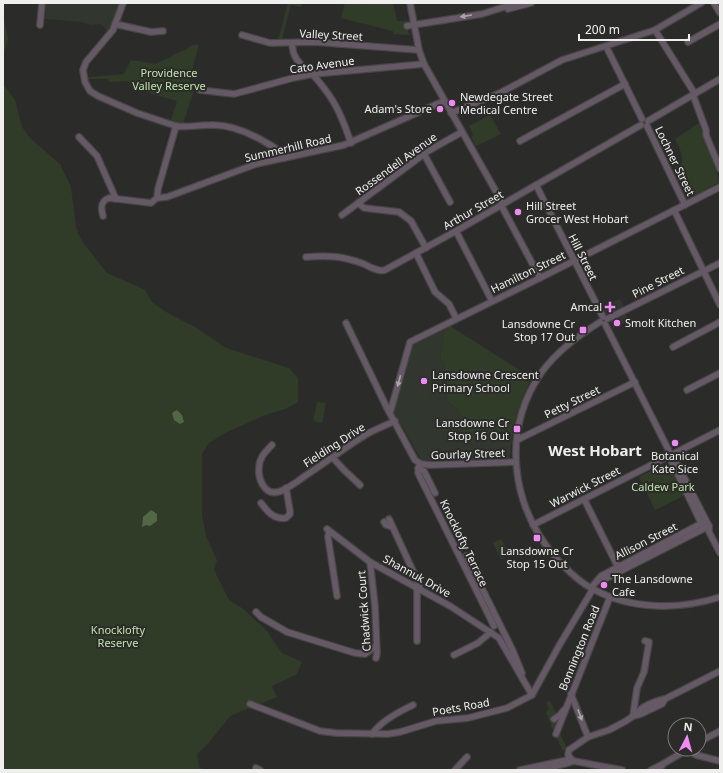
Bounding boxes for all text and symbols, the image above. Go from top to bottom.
one-way arrow [460,13,472,19]
scale bar [579,16,689,42]
text: 200 m [585,21,620,38]
street label: Valley Street [299,25,363,44]
street label: Cato Avenue [289,53,355,76]
park label: Providence Valley Reserve [132,65,206,93]
place label: Newdegate Street Medical Centre [460,89,553,117]
marker: Newdegate Street Medical Centre [447,98,457,108]
place label: Adam's Store [364,101,432,116]
marker: Adam's Store [435,104,445,114]
street label: Lochner Street [652,124,699,198]
street label: Rossendell Avenue [352,129,439,198]
street label: Summerhill Road [243,130,333,165]
street label: Arthur Street [440,186,506,233]
place label: Hill Street Grocer West Hobart [526,198,628,226]
marker: Hill Street Grocer West Hobart [513,207,523,217]
street label: Hill Street [565,231,602,283]
street label: Hamilton Street [488,247,568,296]
street label: Pine Street [629,262,686,301]
place label: Amcal [570,299,602,314]
marker: Amcal [605,302,615,312]
place label: Smolt Kitchen [625,315,696,330]
place label: Lansdowne Cr Stop 17 Out [502,316,575,344]
marker: Smolt Kitchen [612,318,622,328]
marker: Lansdowne Cr Stop 17 Out [578,325,588,335]
place label: Lansdowne Crescent Primary School [432,367,539,395]
one-way arrow [396,375,402,387]
marker: Lansdowne Crescent Primary School [419,376,429,386]
street label: Petty Street [542,382,602,421]
place label: Lansdowne Cr Stop 16 Out [436,415,509,443]
street label: Fielding Drive [300,419,368,470]
marker: Lansdowne Cr Stop 16 Out [512,424,522,434]
marker: Botanical Kate Sice [670,438,680,448]
district label: West Hobart [548,440,642,460]
street label: Gourlay Street [431,445,505,462]
place label: Botanical Kate Sice [651,448,699,476]
street label: Warwick Street [547,462,622,511]
park label: Caldew Park [631,479,695,494]
street label: Knocklofty Terrace [437,497,492,589]
street label: Allison Street [612,518,679,563]
marker: Lansdowne Cr Stop 15 Out [532,533,542,543]
place label: Lansdowne Cr Stop 15 Out [500,543,574,571]
street label: Shannuk Drive [381,551,454,600]
street label: Chadwick Court [353,570,374,652]
place label: The Lansdowne Cafe [612,571,693,599]
marker: The Lansdowne Cafe [599,580,609,590]
street label: Bonnington Road [555,603,602,693]
park label: Knocklofty Reserve [91,622,146,650]
street label: Poets Road [431,694,491,719]
one-way arrow [577,710,583,722]
north arrow [667,717,707,757]
text: N [683,719,693,734]

